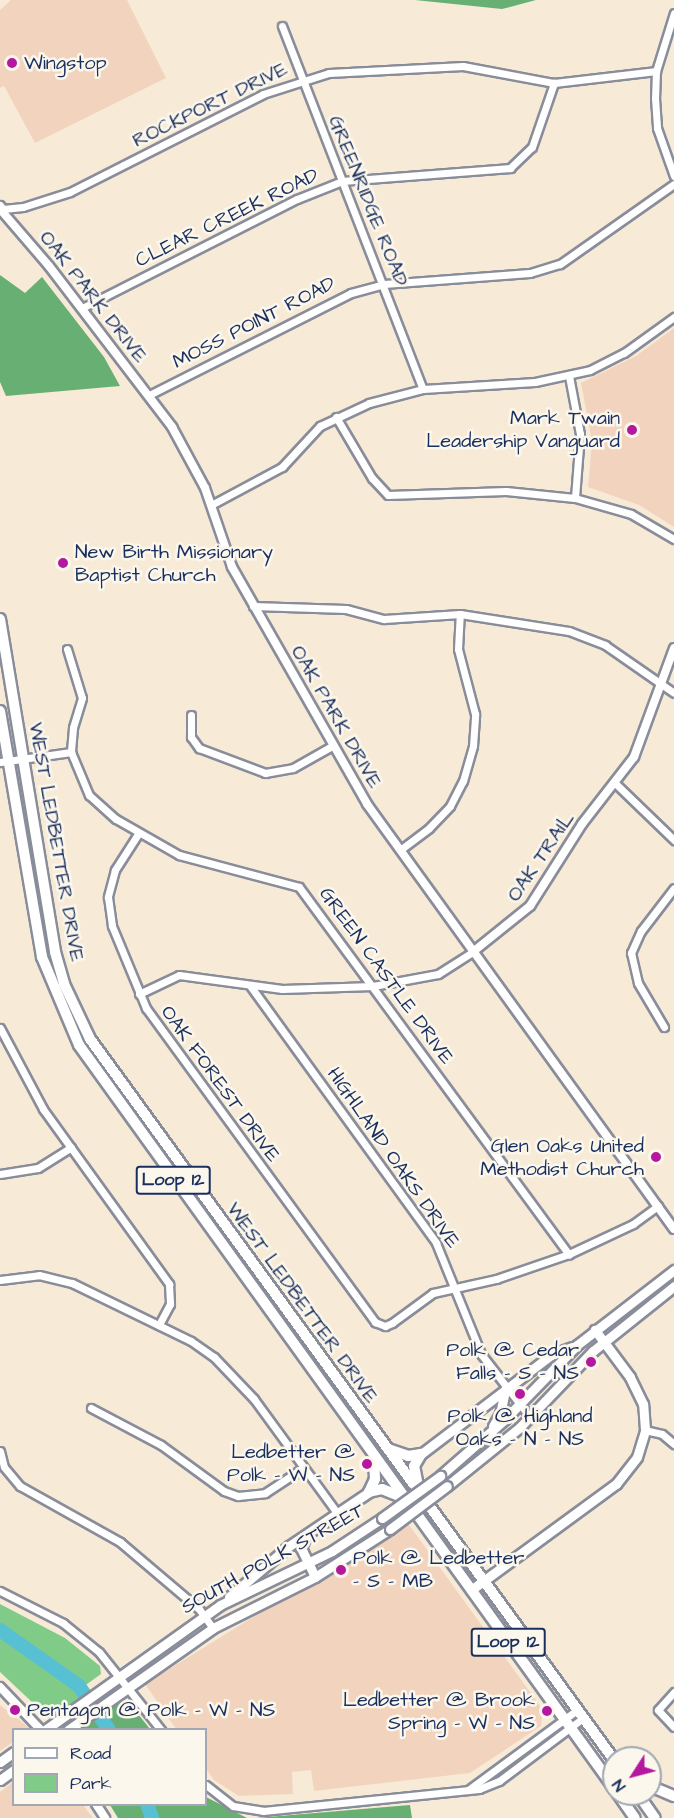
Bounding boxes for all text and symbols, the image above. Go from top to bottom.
place label: Wingstop [24,51,107,75]
marker: Wingstop [5,56,19,70]
street label: ROCKPORT DRIVE [129,57,291,153]
street label: GREENRIDGE ROAD [323,112,413,290]
street label: CLEAR CREEK ROAD [132,163,322,273]
street label: OAK PARK DRIVE [34,226,152,368]
street label: MOSS POINT ROAD [169,272,339,374]
place label: Mark Twain Leadership Vanguard [426,406,620,453]
marker: Mark Twain Leadership Vanguard [625,423,639,437]
place label: New Birth Missionary Baptist Church [75,540,273,587]
marker: New Birth Missionary Baptist Church [56,556,70,570]
street label: OAK PARK DRIVE [285,641,387,793]
street label: WEST LEDBETTER DRIVE [23,721,89,963]
street label: OAK TRAIL [502,808,580,906]
street label: GREEN CASTLE DRIVE [314,883,458,1069]
street label: OAK FOREST DRIVE [155,1001,285,1167]
street label: HIGHLAND OAKS DRIVE [321,1063,465,1253]
place label: Glen Oaks United Methodist Church [480,1134,644,1181]
marker: Glen Oaks United Methodist Church [649,1150,663,1164]
road number: Loop 12 [136,1165,210,1195]
street label: WEST LEDBETTER DRIVE [221,1198,383,1408]
place label: Polk @ Cedar Falls - S - NS [446,1338,579,1385]
marker: Polk @ Cedar Falls - S - NS [584,1355,598,1369]
marker: Polk @ Highland Oaks - N - NS [513,1387,527,1401]
place label: Polk @ Highland Oaks - N - NS [447,1404,593,1451]
place label: Ledbetter @ Polk - W - NS [227,1440,355,1487]
marker: Ledbetter @ Polk - W - NS [360,1457,374,1471]
street label: SOUTH POLK STREET [177,1499,369,1619]
place label: Polk @ Ledbetter - S - MB [353,1546,524,1593]
marker: Polk @ Ledbetter - S - MB [334,1563,348,1577]
road number: Loop 12 [470,1627,546,1657]
place label: Ledbetter @ Brook Spring - W - NS [343,1688,535,1735]
place label: Pentagon @ Polk - W - NS [27,1698,275,1722]
marker: Pentagon @ Polk - W - NS [8,1703,22,1717]
marker: Ledbetter @ Brook Spring - W - NS [540,1704,554,1718]
legend [12,1728,207,1806]
text: Road [70,1741,111,1766]
north arrow [602,1746,662,1806]
text: Park [70,1771,112,1796]
text: N [607,1775,631,1796]

